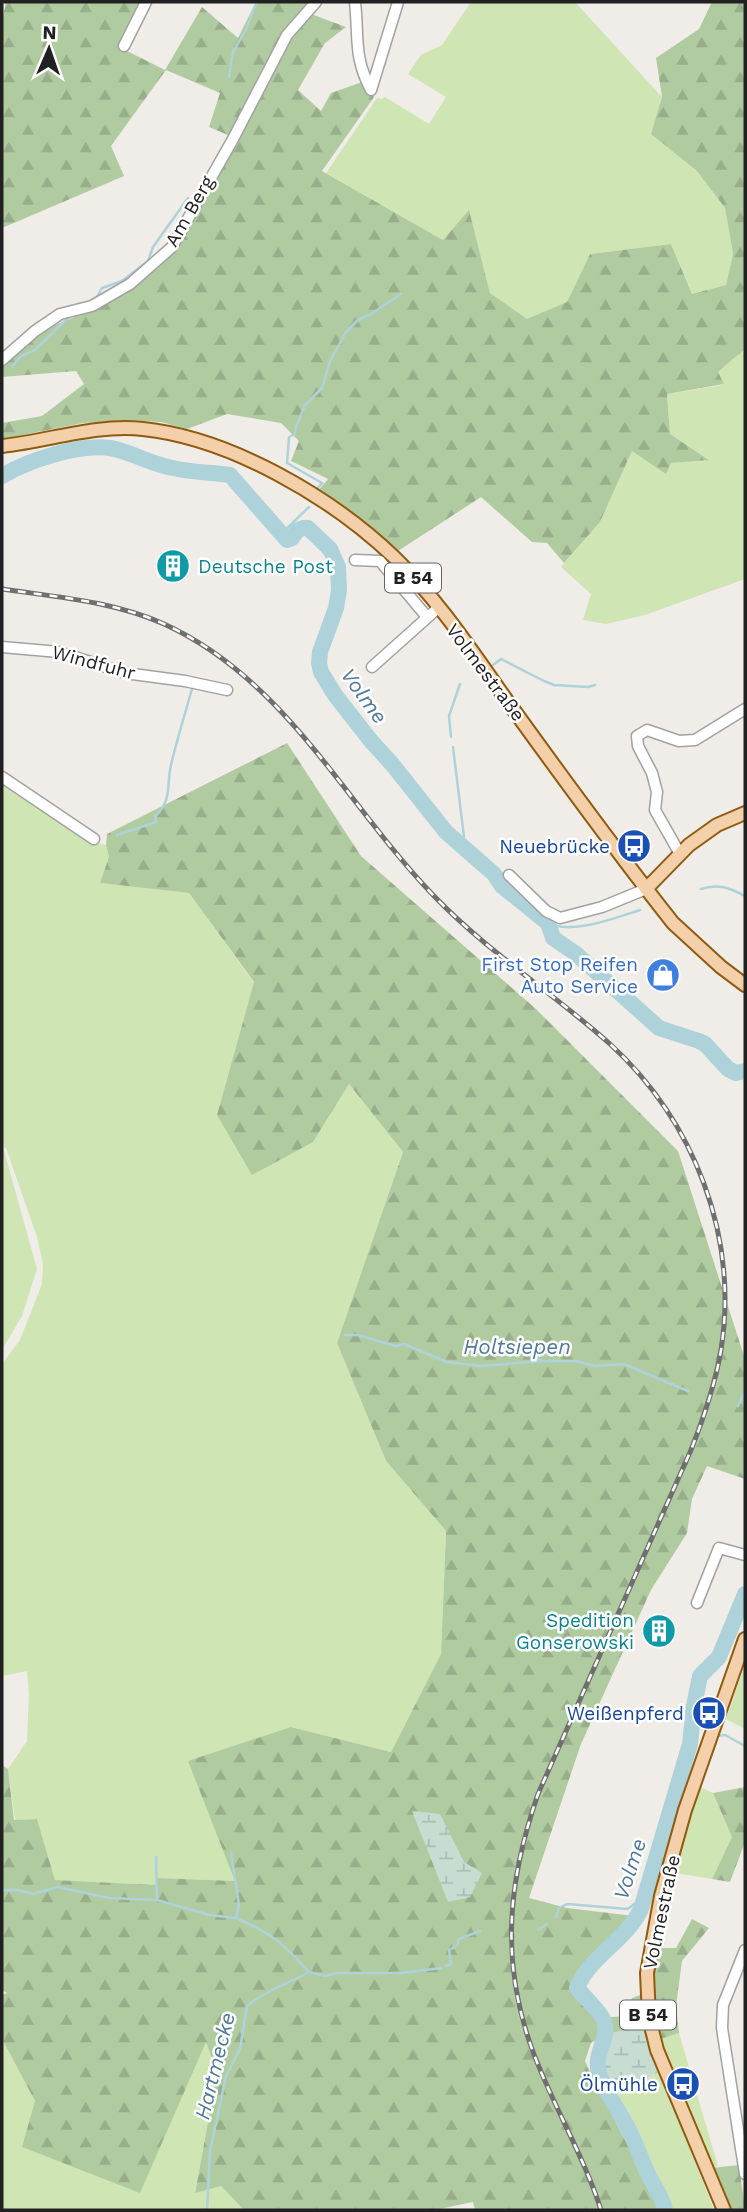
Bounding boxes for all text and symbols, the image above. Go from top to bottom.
north arrow [14,14,84,84]
text: N [42,21,57,44]
street label: Am Berg [160,171,219,251]
building icon: Deutsche Post [154,547,192,585]
place label: Deutsche Post [198,555,333,578]
road number: B 54 [385,564,441,592]
street label: Volmestraße [441,619,530,726]
street label: Windfuhr [50,640,138,685]
water label: Volme [336,663,393,728]
bus stop icon: Neuebrücke [615,827,653,865]
place label: Neuebrücke [499,835,610,858]
place label: First Stop Reifen Auto Service [481,953,638,998]
shop icon: First Stop Reifen Auto Service [644,956,682,994]
water label: Holtsiepen [463,1334,571,1359]
place label: Spedition Gonserowski [516,1609,634,1654]
building icon: Spedition Gonserowski [640,1612,678,1650]
bus stop icon: Weißenpferd [690,1694,728,1732]
place label: Weißenpferd [567,1702,684,1725]
water label: Volme [608,1835,651,1903]
street label: Volmestraße [638,1853,685,1972]
road number: B 54 [620,2000,676,2029]
water label: Hartmecke [189,2010,240,2122]
bus stop icon: Ölmühle [664,2065,702,2103]
place label: Ölmühle [580,2073,658,2096]

